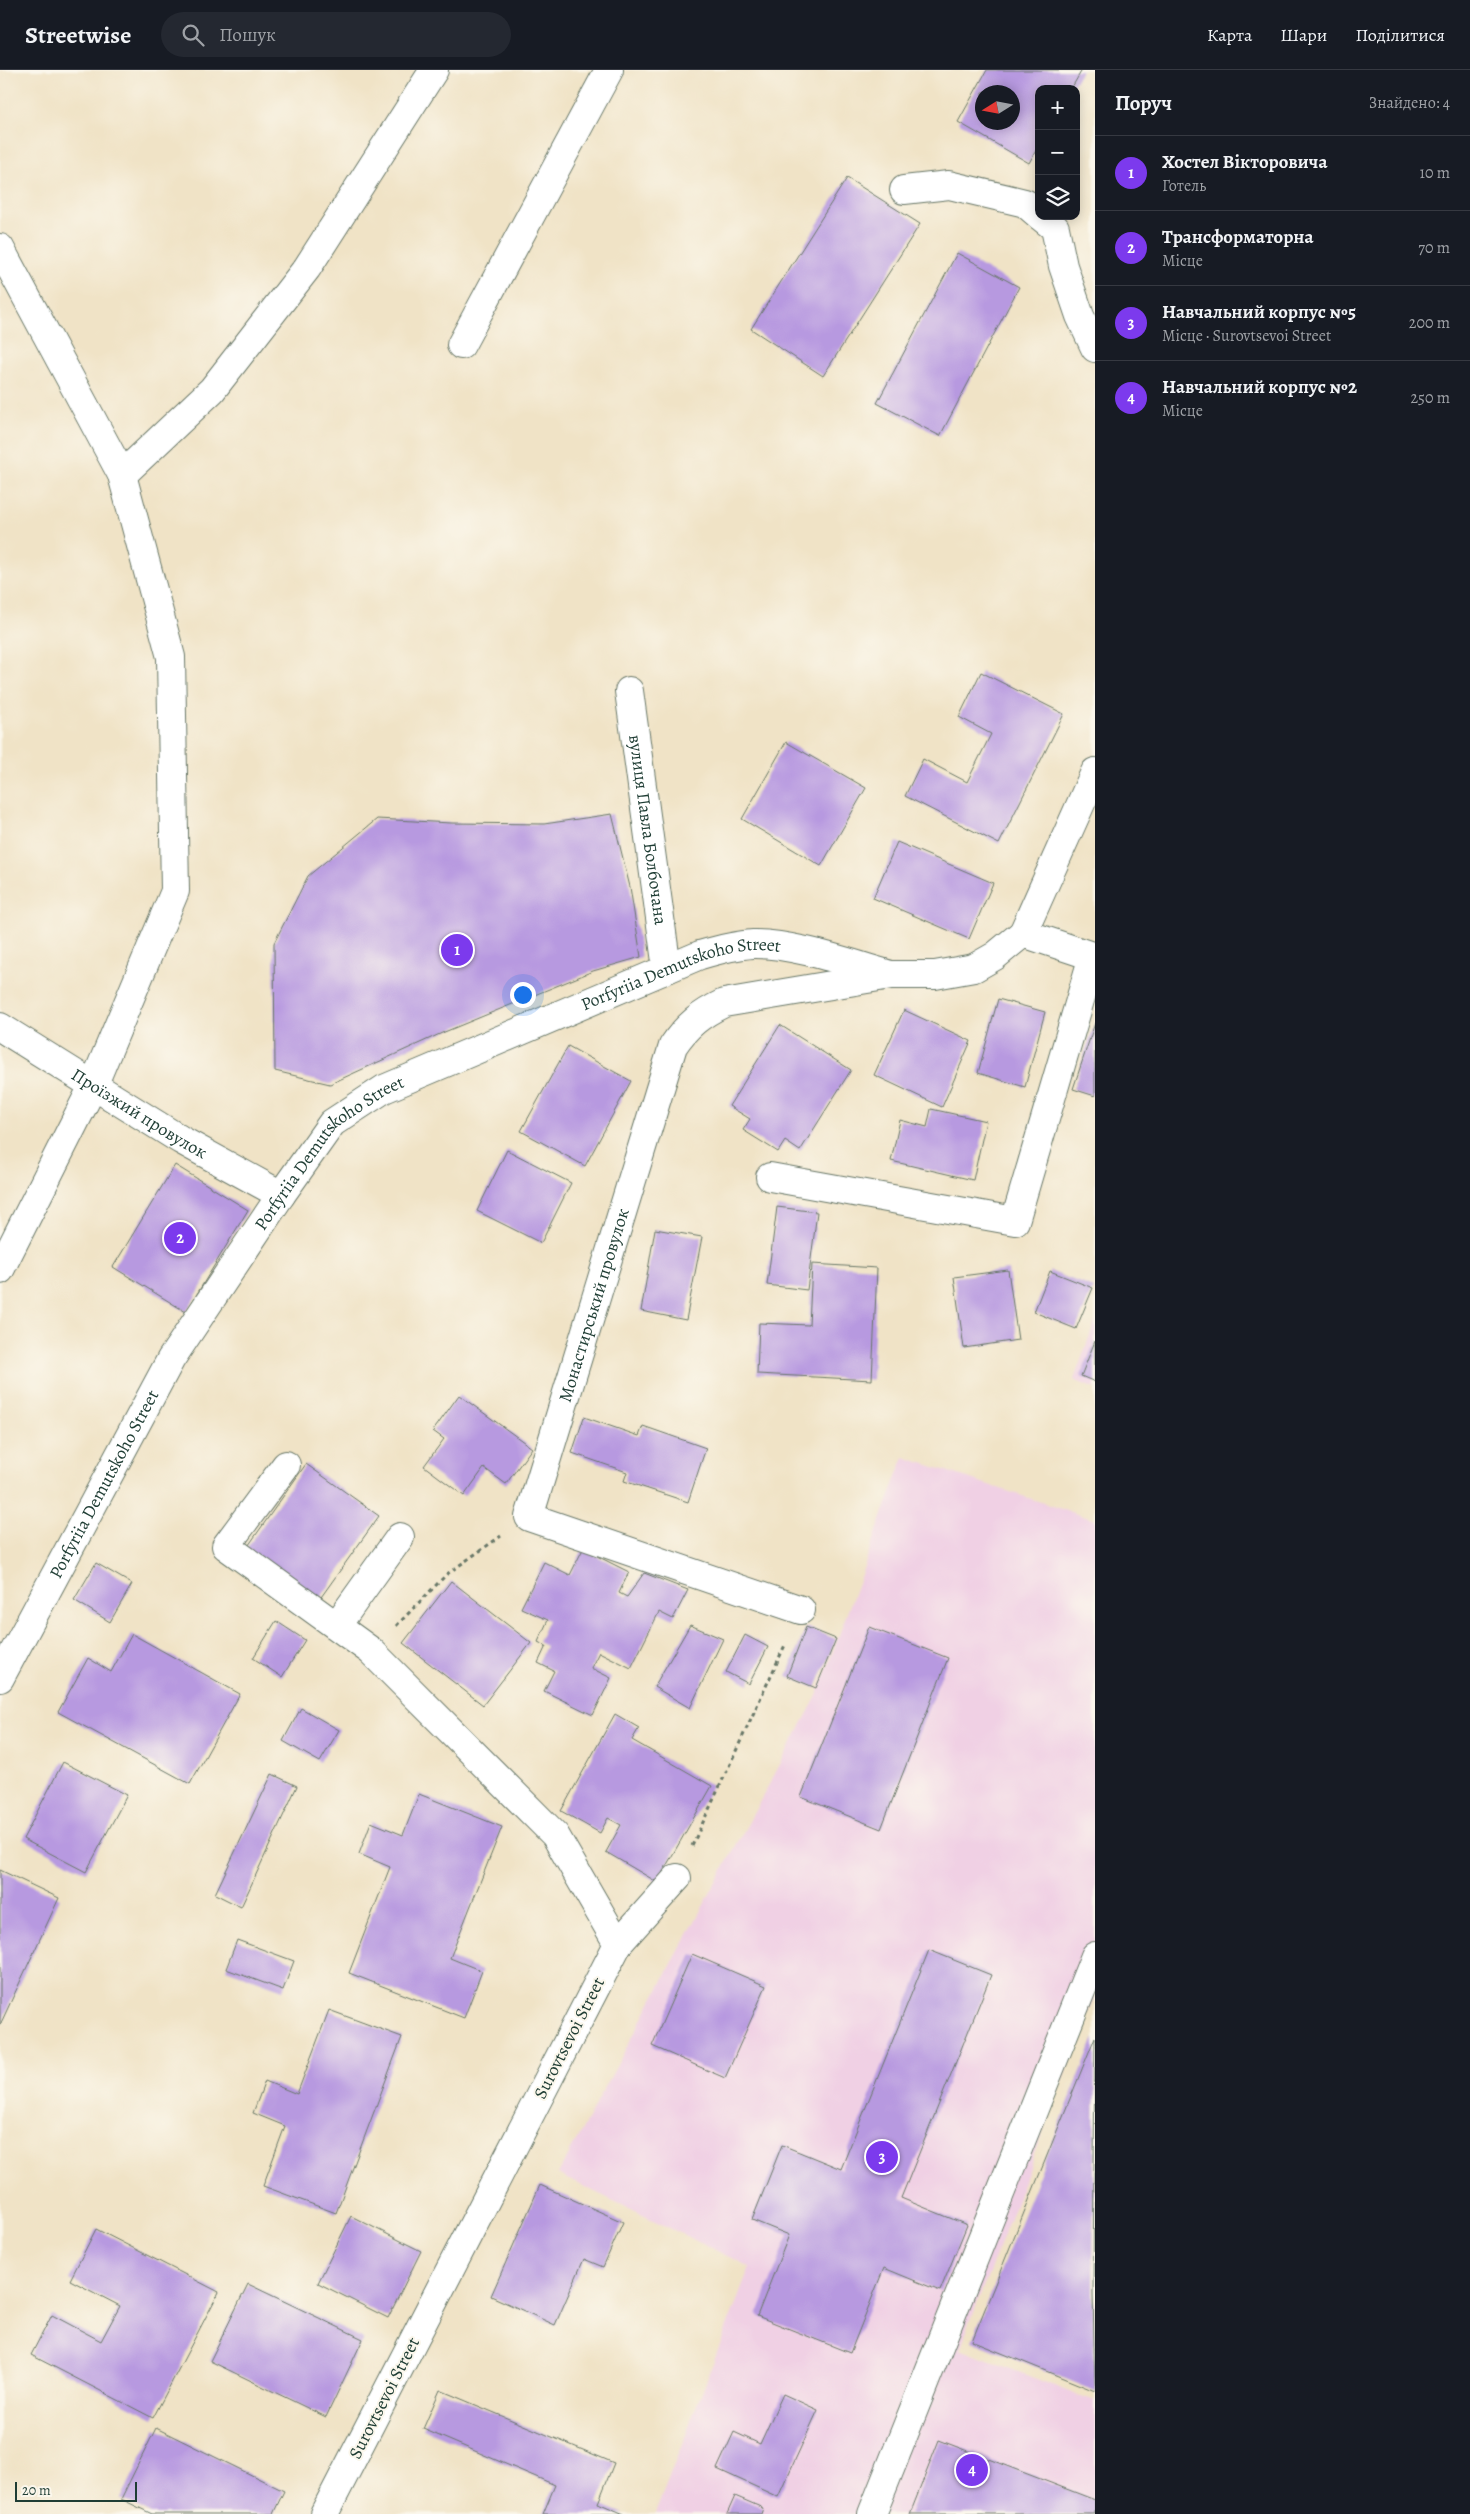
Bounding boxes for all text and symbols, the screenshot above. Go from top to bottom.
search box [161,12,511,57]
text: Streetwise [25,19,131,51]
icon: search [179,21,207,49]
text: Пошук [219,22,276,48]
text: Карта [1207,23,1252,47]
text: Шари [1280,23,1327,47]
text: Поділитися [1355,23,1445,47]
north arrow [975,85,1020,130]
map controls [1035,85,1080,220]
button: + [1035,85,1080,130]
text: Поруч [1115,89,1172,117]
text: Знайдено: 4 [1369,92,1450,114]
button: − [1035,130,1080,175]
text: Хостел Вікторовича [1162,149,1327,175]
text: 1 [1128,162,1134,184]
text: 10 m [1420,162,1450,184]
button: layers [1035,175,1080,220]
text: Готель [1162,175,1206,197]
text: Трансформаторна [1162,224,1314,250]
text: 2 [1127,237,1135,259]
text: 70 m [1418,237,1450,259]
text: Місце [1162,250,1203,272]
text: Навчальний корпус №5 [1162,299,1356,325]
text: 3 [1128,312,1134,334]
text: 200 m [1409,312,1450,334]
text: Місце · Surovtsevoi Street [1162,325,1331,347]
text: Навчальний корпус №2 [1162,374,1357,400]
text: 4 [1127,387,1135,409]
text: 250 m [1411,387,1450,409]
text: Місце [1162,400,1203,422]
street label: вулиця Павла Болбочана [623,733,673,927]
pin: 1 [441,931,473,969]
street label: Porfyriia Demutskoho Street [577,932,783,1016]
your location [510,982,536,1008]
street label: Проїзжий провулок [67,1063,212,1164]
street label: Porfyriia Demutskoho Street [249,1070,408,1235]
street label: Монастирський провулок [553,1205,635,1405]
pin: 2 [164,1219,196,1257]
street label: Porfyriia Demutskoho Street [44,1386,164,1583]
street label: Surovtsevoi Street [528,1973,610,2103]
pin: 3 [866,2138,898,2176]
street label: Surovtsevoi Street [343,2333,425,2463]
pin: 4 [956,2451,988,2489]
scale bar [15,2479,138,2502]
text: 20 m [22,2481,51,2500]

